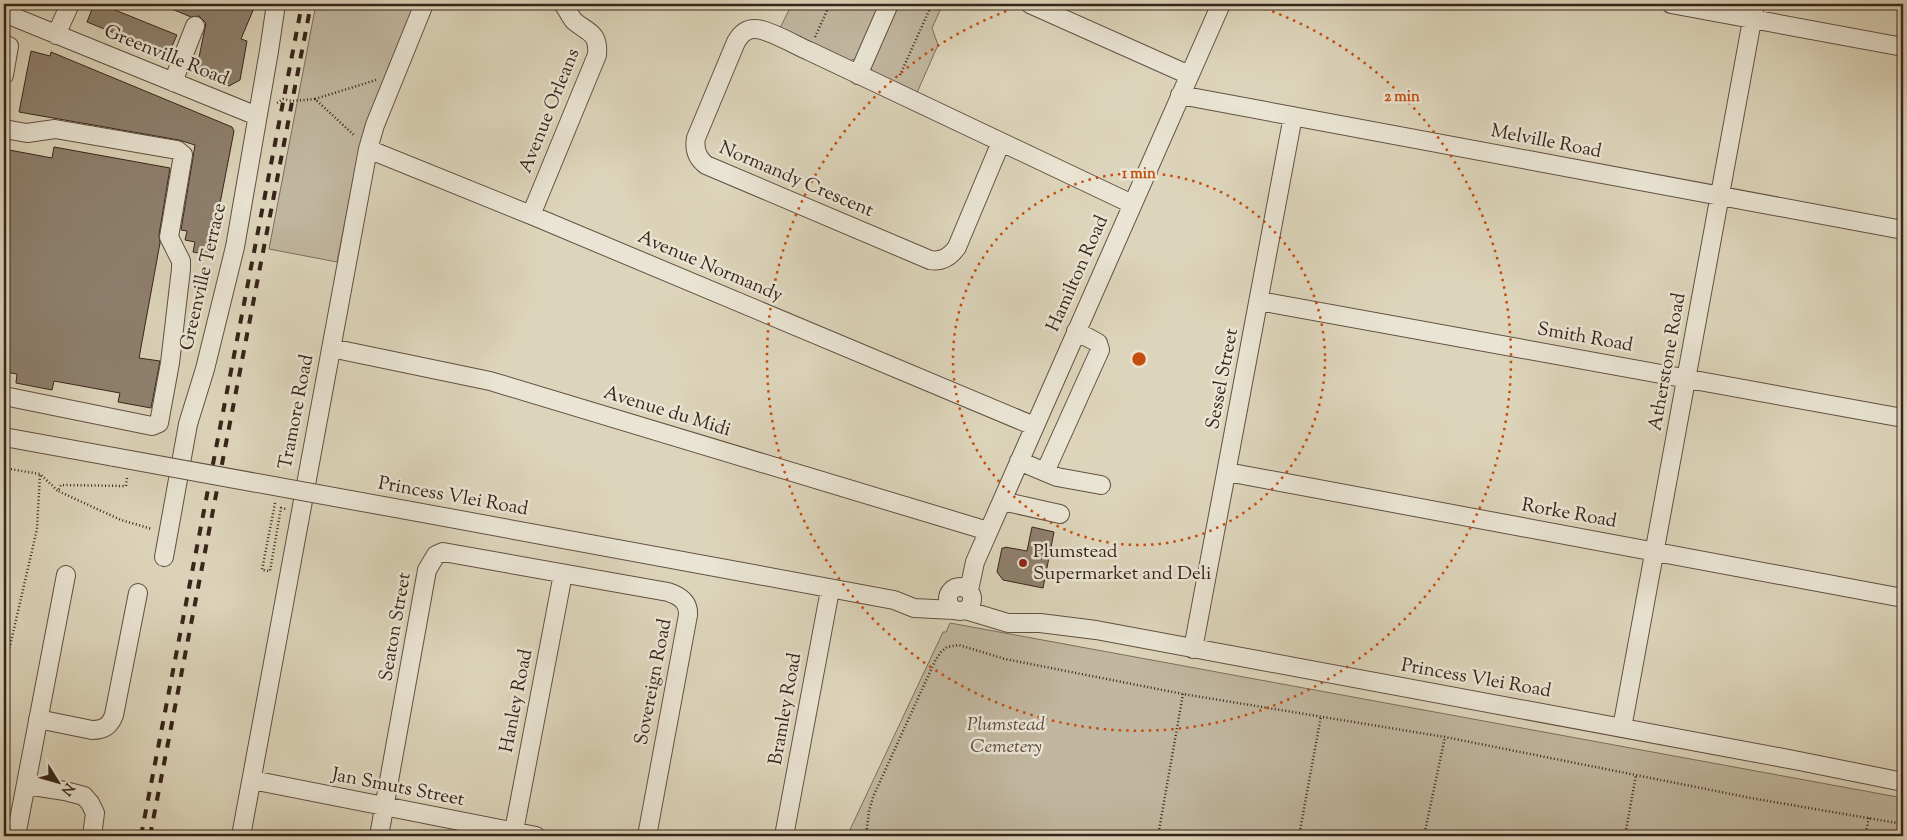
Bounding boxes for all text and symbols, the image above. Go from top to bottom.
street label: Greenville Road [100,19,233,93]
street label: Avenue Orleans [513,45,587,177]
text: 2 min [1384,87,1420,108]
street label: Melville Road [1488,118,1604,166]
street label: Normandy Crescent [715,135,878,225]
text: 1 min [1122,164,1156,185]
street label: Greenville Terrace [174,201,234,353]
street label: Hamilton Road [1040,211,1116,337]
street label: Avenue Normandy [633,224,787,310]
street label: Atherstone Road [1643,291,1693,433]
street label: Smith Road [1535,316,1635,360]
street label: Sessel Street [1200,326,1246,432]
centre of rings [1130,350,1148,368]
street label: Tramore Road [273,352,321,472]
street label: Avenue du Midi [600,380,734,444]
street label: Princess Vlei Road [376,471,530,524]
street label: Rorke Road [1519,492,1619,536]
place label: Plumstead Supermarket and Deli [1033,539,1211,588]
marker: Plumstead Supermarket and Deli [1017,557,1029,569]
street label: Seaton Street [373,570,419,684]
street label: Sovereign Road [629,616,680,747]
street label: Hanley Road [494,647,540,755]
street label: Bramley Road [763,651,809,767]
street label: Princess Vlei Road [1399,653,1553,706]
park label: Plumstead Cemetery [967,712,1046,761]
north arrow [32,758,82,808]
street label: Jan Smuts Street [328,762,467,814]
text: N [55,778,78,799]

